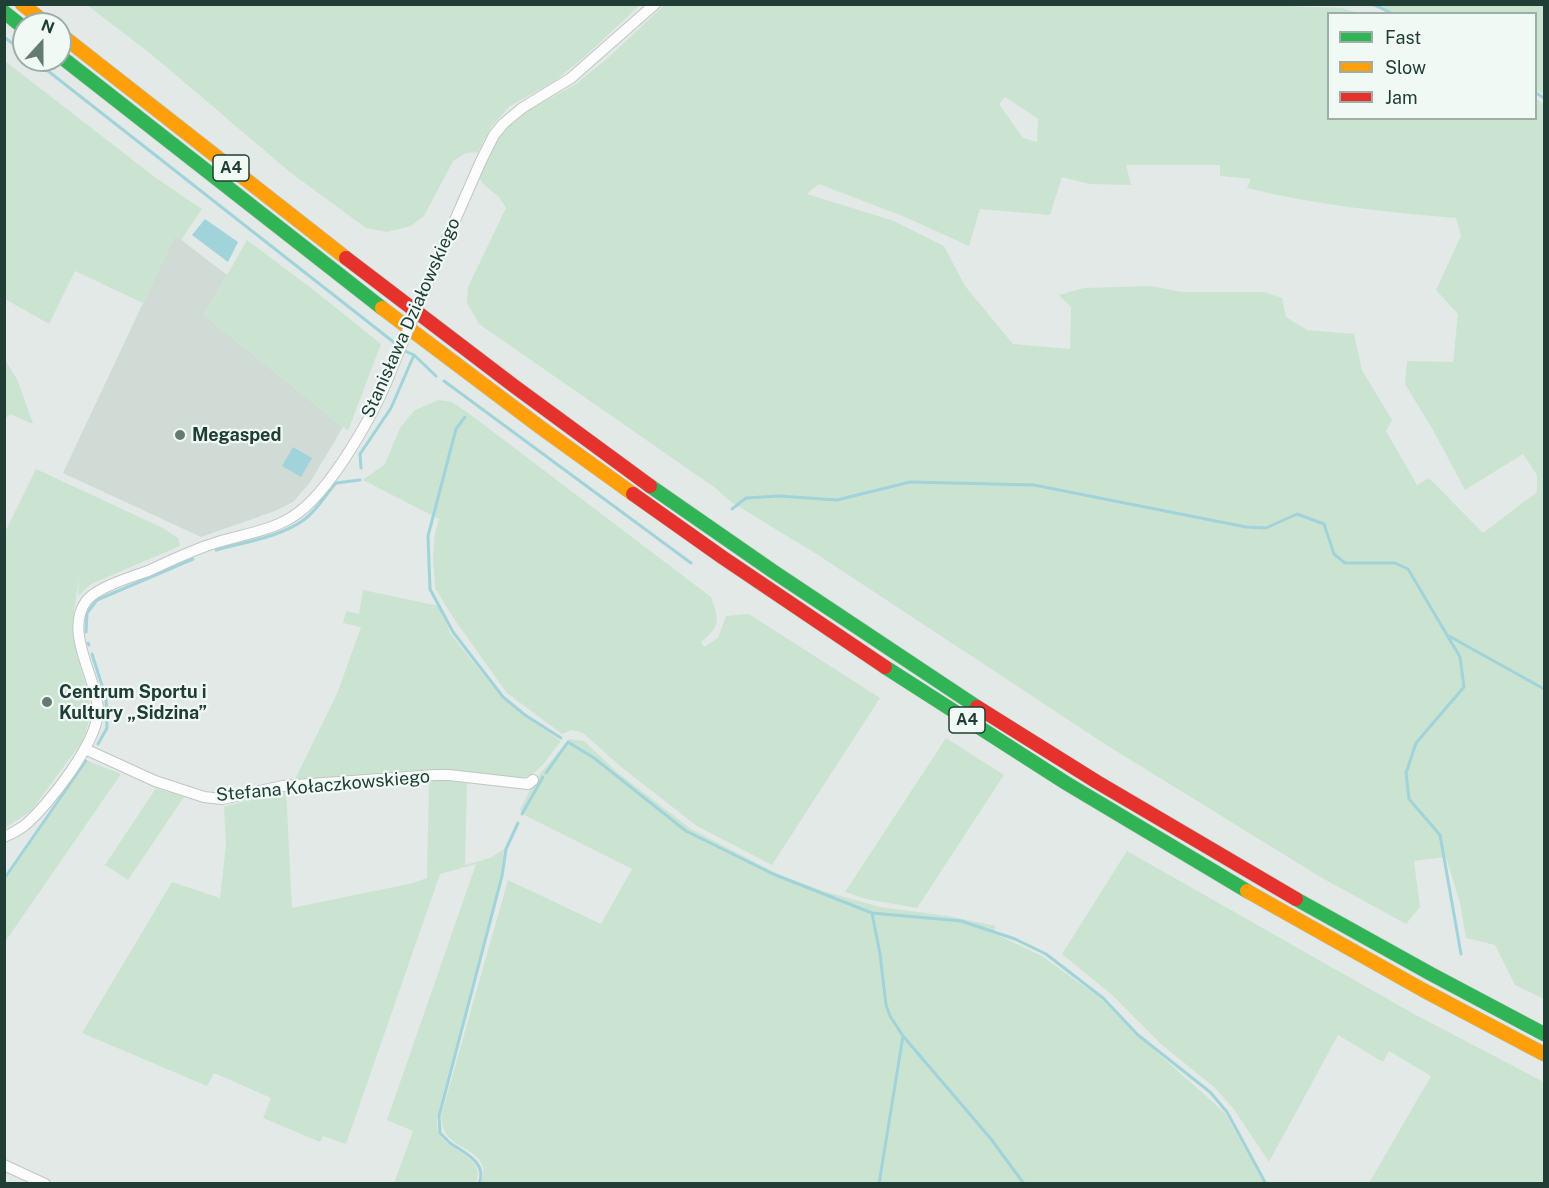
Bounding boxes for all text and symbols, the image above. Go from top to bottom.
north arrow [12,12,72,72]
legend [1327,12,1537,120]
text: N [39,15,57,38]
text: Fast [1385,27,1421,48]
text: Slow [1385,57,1426,78]
text: Jam [1385,87,1418,108]
road number: A4 [213,155,249,181]
street label: Stanisława Działowskiego [357,215,465,421]
place label: Megasped [192,424,281,446]
marker: Megasped [173,428,187,442]
place label: Centrum Sportu i Kultury „Sidzina” [59,681,207,724]
marker: Centrum Sportu i Kultury „Sidzina” [40,695,54,709]
road number: A4 [949,707,985,733]
street label: Stefana Kołaczkowskiego [215,766,431,806]

